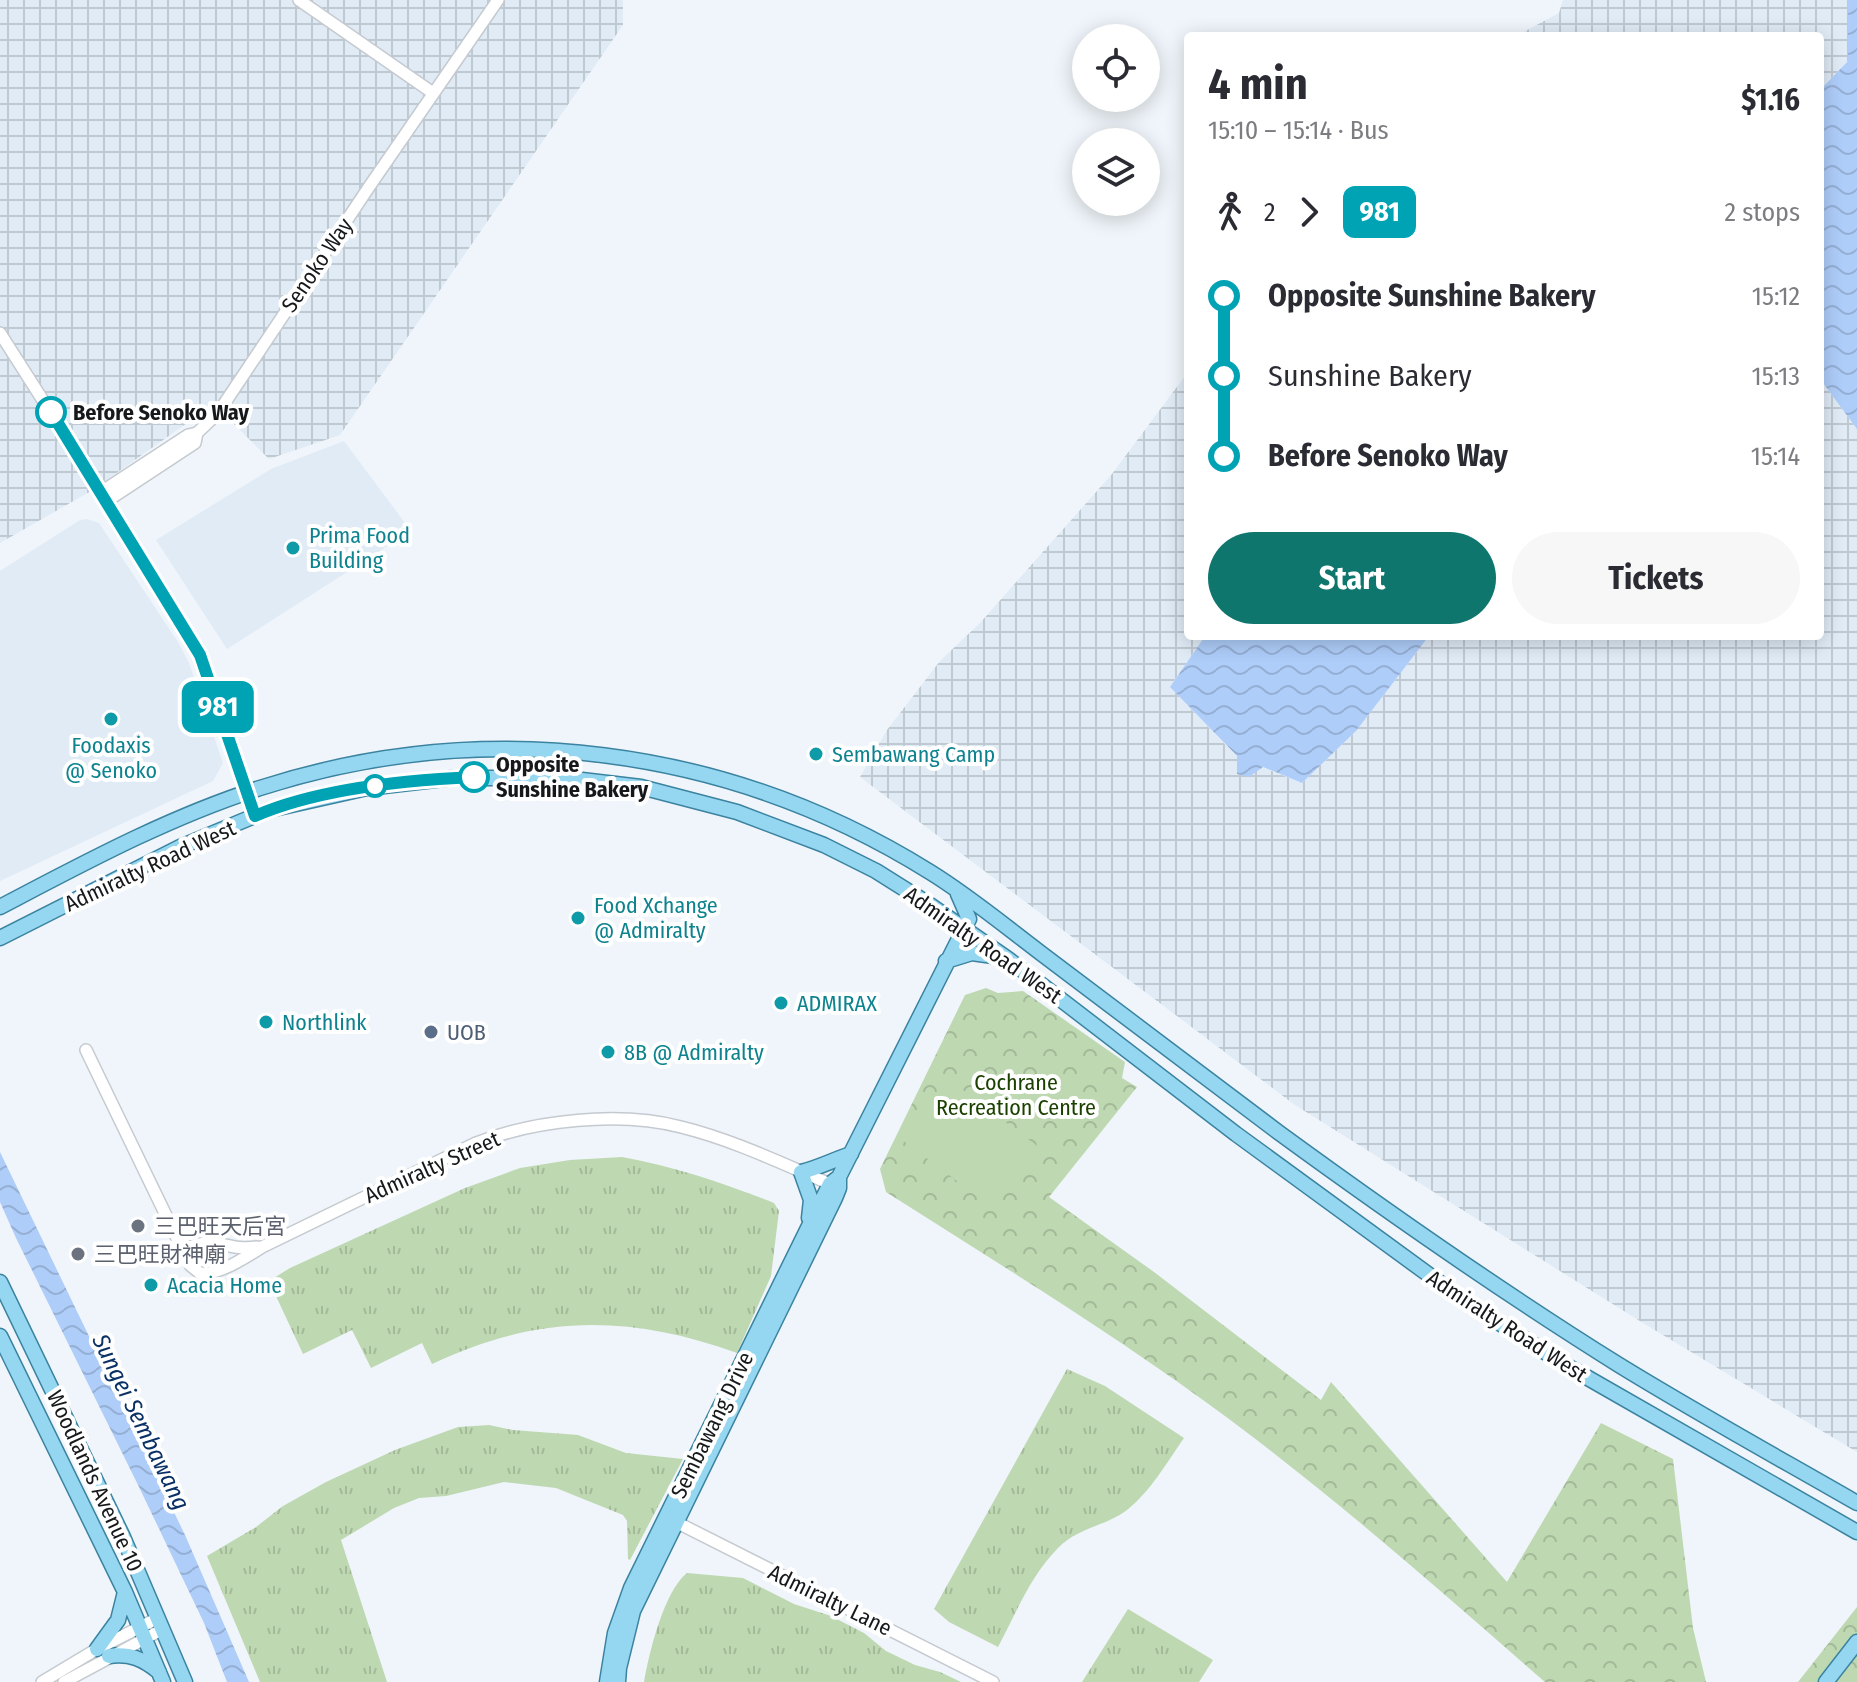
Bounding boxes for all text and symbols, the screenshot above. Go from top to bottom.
map controls [1072,24,1160,216]
button: locate [1072,24,1160,112]
text: 4 min [1208,58,1308,111]
text: $1.16 [1741,82,1800,118]
text: 15:10 – 15:14 · Bus [1208,115,1389,146]
button: layers [1072,128,1160,216]
icon: walk [1208,190,1252,234]
icon: forward [1287,190,1331,234]
text: 981 [1359,195,1400,228]
text: 2 [1264,197,1275,228]
text: 2 stops [1725,197,1800,228]
street label: Senoko Way [276,213,358,317]
text: Opposite Sunshine Bakery [1268,278,1596,314]
text: 15:12 [1752,281,1800,312]
text: Sunshine Bakery [1268,358,1472,394]
text: 15:13 [1752,361,1800,392]
marker: Before Senoko Way [36,397,66,427]
place label: Before Senoko Way [73,399,249,426]
text: Before Senoko Way [1268,438,1508,474]
text: 15:14 [1751,441,1800,472]
place label: Prima Food Building [309,522,410,574]
button: Start [1208,532,1496,624]
button: Tickets [1512,532,1800,624]
marker: Prima Food Building [284,539,302,557]
line badge: 981 [172,681,264,733]
text: 981 [198,690,238,723]
marker: Foodaxis @ Senoko [102,710,120,728]
place label: Foodaxis @ Senoko [65,732,157,784]
place label: Sembawang Camp [832,741,995,768]
marker: Sembawang Camp [807,745,825,763]
place label: Opposite Sunshine Bakery [496,751,649,803]
marker: Opposite Sunshine Bakery [459,762,489,792]
unlabelled marker [364,775,386,797]
street label: Admiralty Road West [60,814,241,917]
street label: Admiralty Road West [899,881,1067,1010]
place label: Food Xchange @ Admiralty [594,892,718,944]
marker: Food Xchange @ Admiralty [569,909,587,927]
place label: ADMIRAX [797,990,877,1017]
marker: ADMIRAX [772,994,790,1012]
place label: Northlink [282,1009,367,1036]
marker: Northlink [257,1013,275,1031]
place label: UOB [447,1019,486,1046]
marker: UOB [422,1023,440,1041]
place label: 8B @ Admiralty [624,1039,764,1066]
marker: 8B @ Admiralty [599,1043,617,1061]
park label: Cochrane Recreation Centre [936,1069,1096,1121]
street label: Admiralty Street [360,1125,505,1209]
place label: 三巴旺天后宮 [154,1213,286,1240]
marker: 三巴旺天后宮 [129,1217,147,1235]
place label: 三巴旺財神廟 [94,1241,226,1268]
marker: 三巴旺財神廟 [69,1245,87,1263]
street label: Admiralty Road West [1422,1264,1593,1388]
place label: Acacia Home [167,1272,282,1299]
marker: Acacia Home [142,1276,160,1294]
water label: Sungei Sembawang [86,1329,196,1514]
street label: Sembawang Drive [665,1347,759,1503]
street label: Woodlands Avenue 10 [41,1386,149,1576]
street label: Admiralty Lane [764,1558,896,1642]

